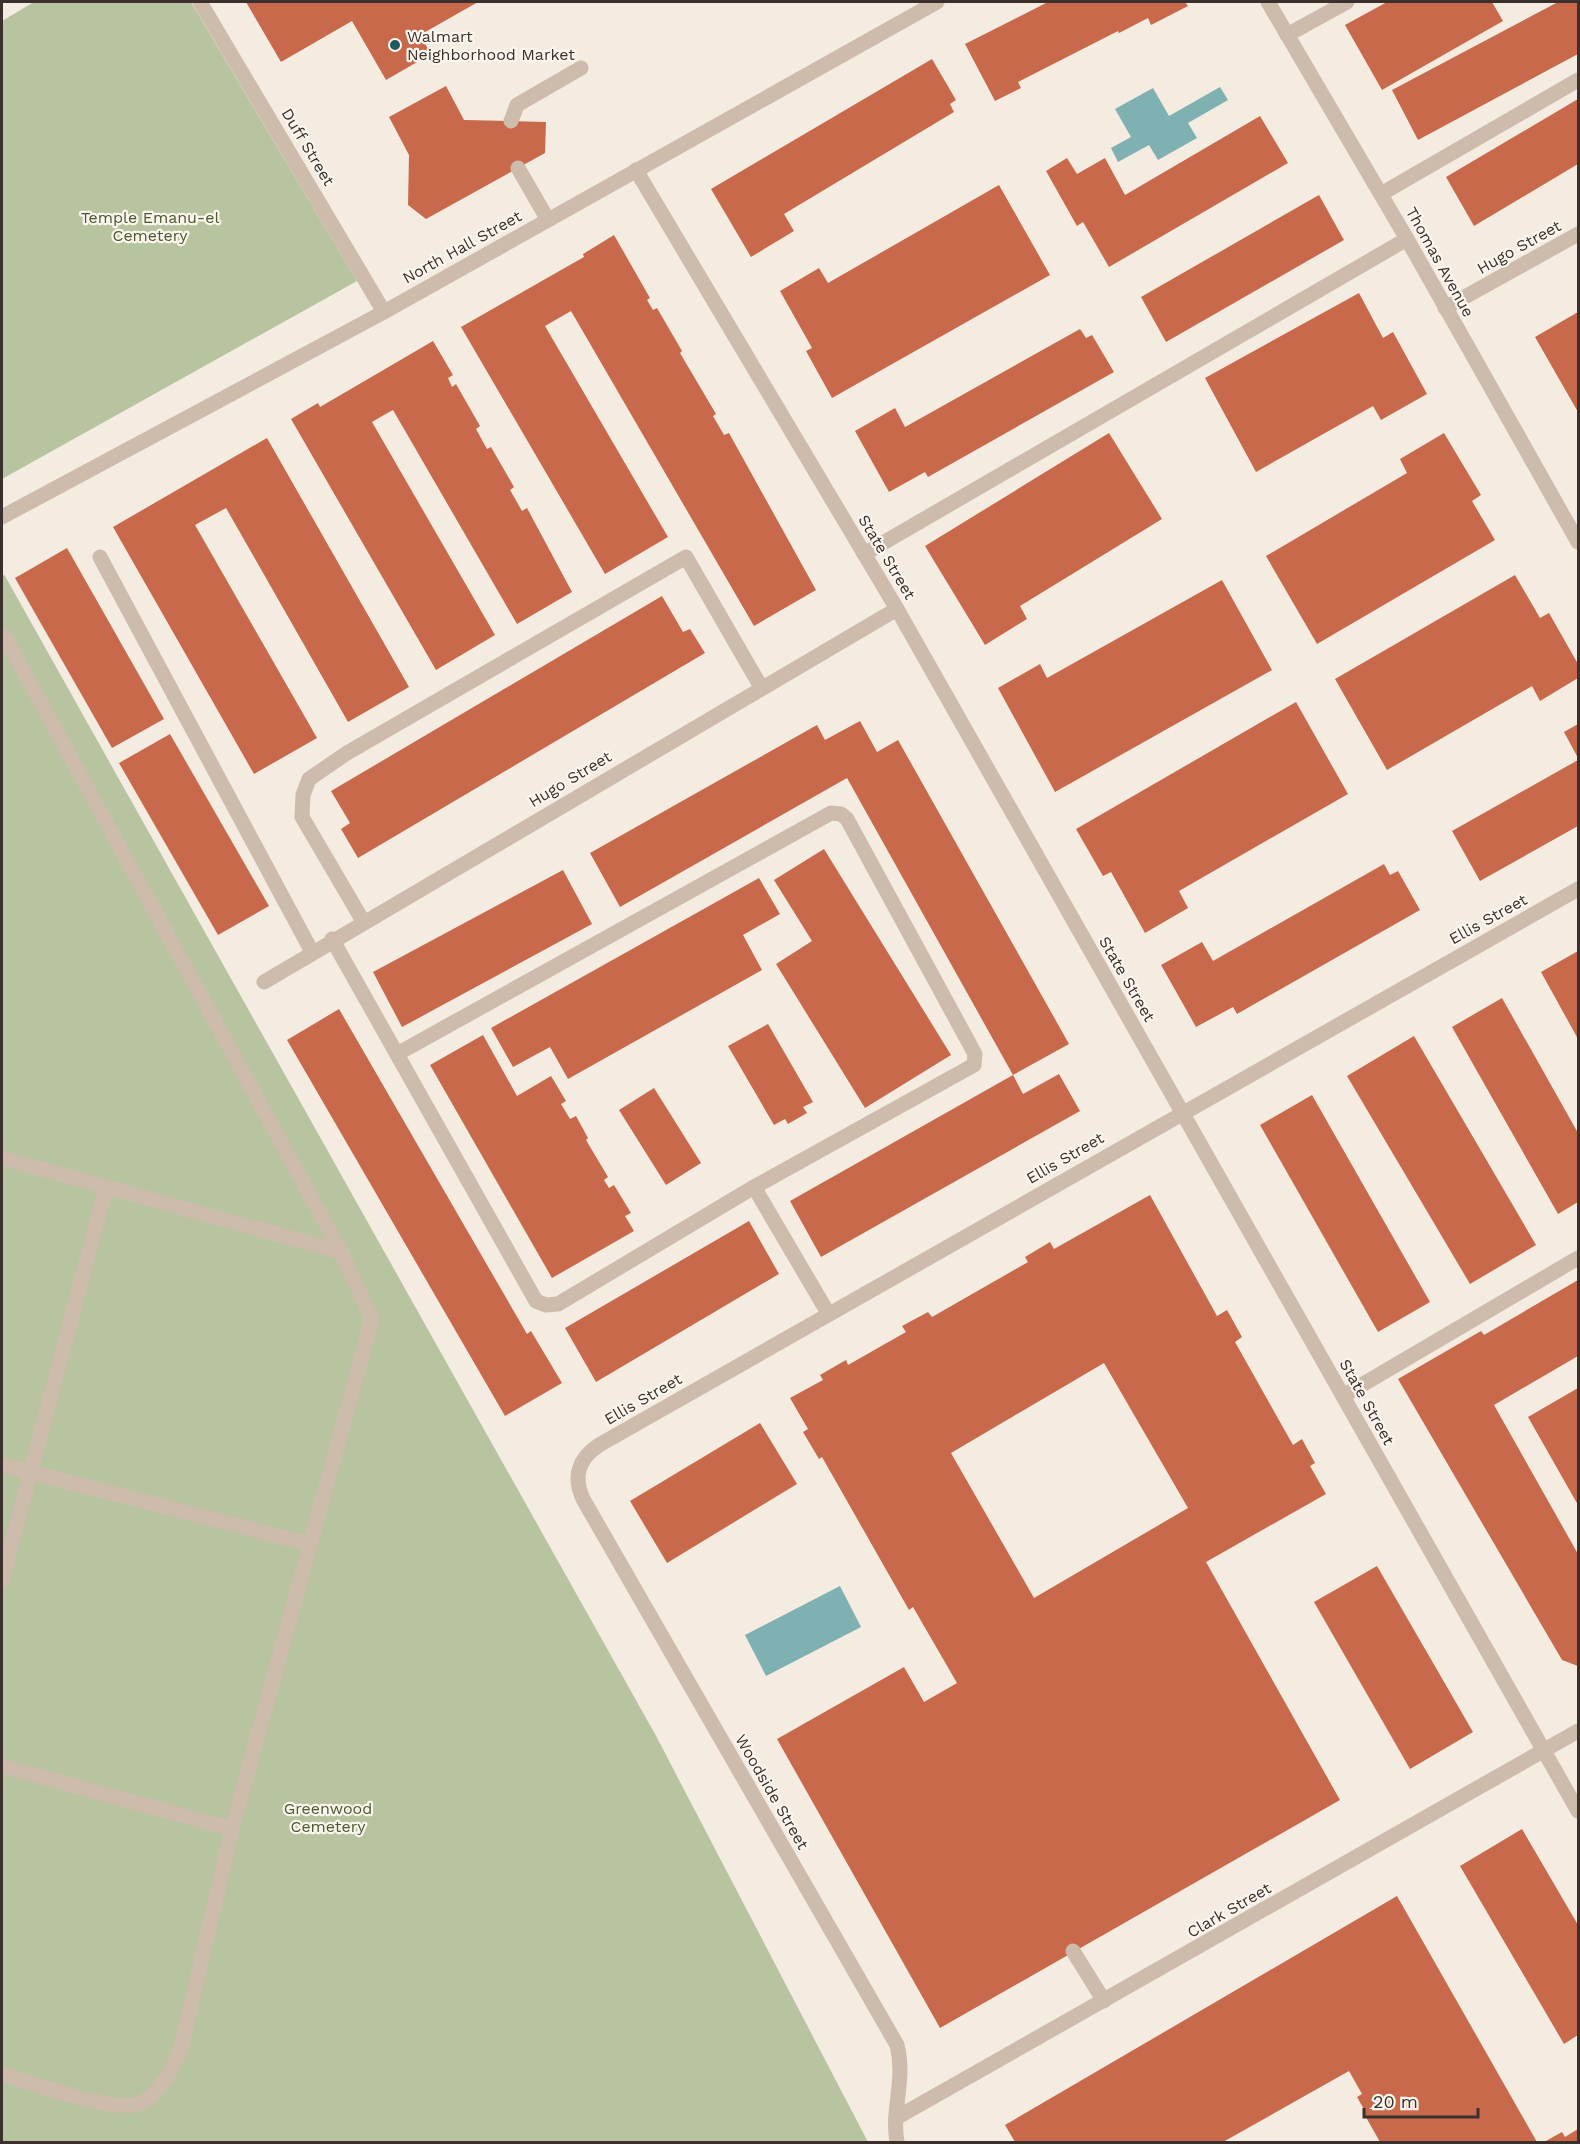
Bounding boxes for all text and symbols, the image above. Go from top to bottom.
place label: Walmart Neighborhood Market [407,27,575,64]
marker: Walmart Neighborhood Market [388,38,402,52]
street label: Duff Street [277,105,339,189]
street label: Thomas Avenue [1402,204,1478,320]
street label: North Hall Street [399,206,525,288]
park label: Temple Emanu-el Cemetery [81,208,219,245]
street label: Hugo Street [1474,216,1565,278]
street label: State Street [854,511,920,603]
street label: Hugo Street [525,747,615,811]
street label: Ellis Street [1446,890,1531,948]
street label: State Street [1095,933,1159,1025]
street label: Ellis Street [1023,1128,1107,1188]
street label: State Street [1336,1356,1399,1449]
street label: Ellis Street [601,1369,685,1429]
street label: Woodside Street [731,1731,813,1853]
park label: Greenwood Cemetery [284,1799,372,1836]
street label: Clark Street [1184,1878,1275,1942]
scale bar [1364,2081,1478,2119]
text: 20 m [1373,2091,1418,2112]

